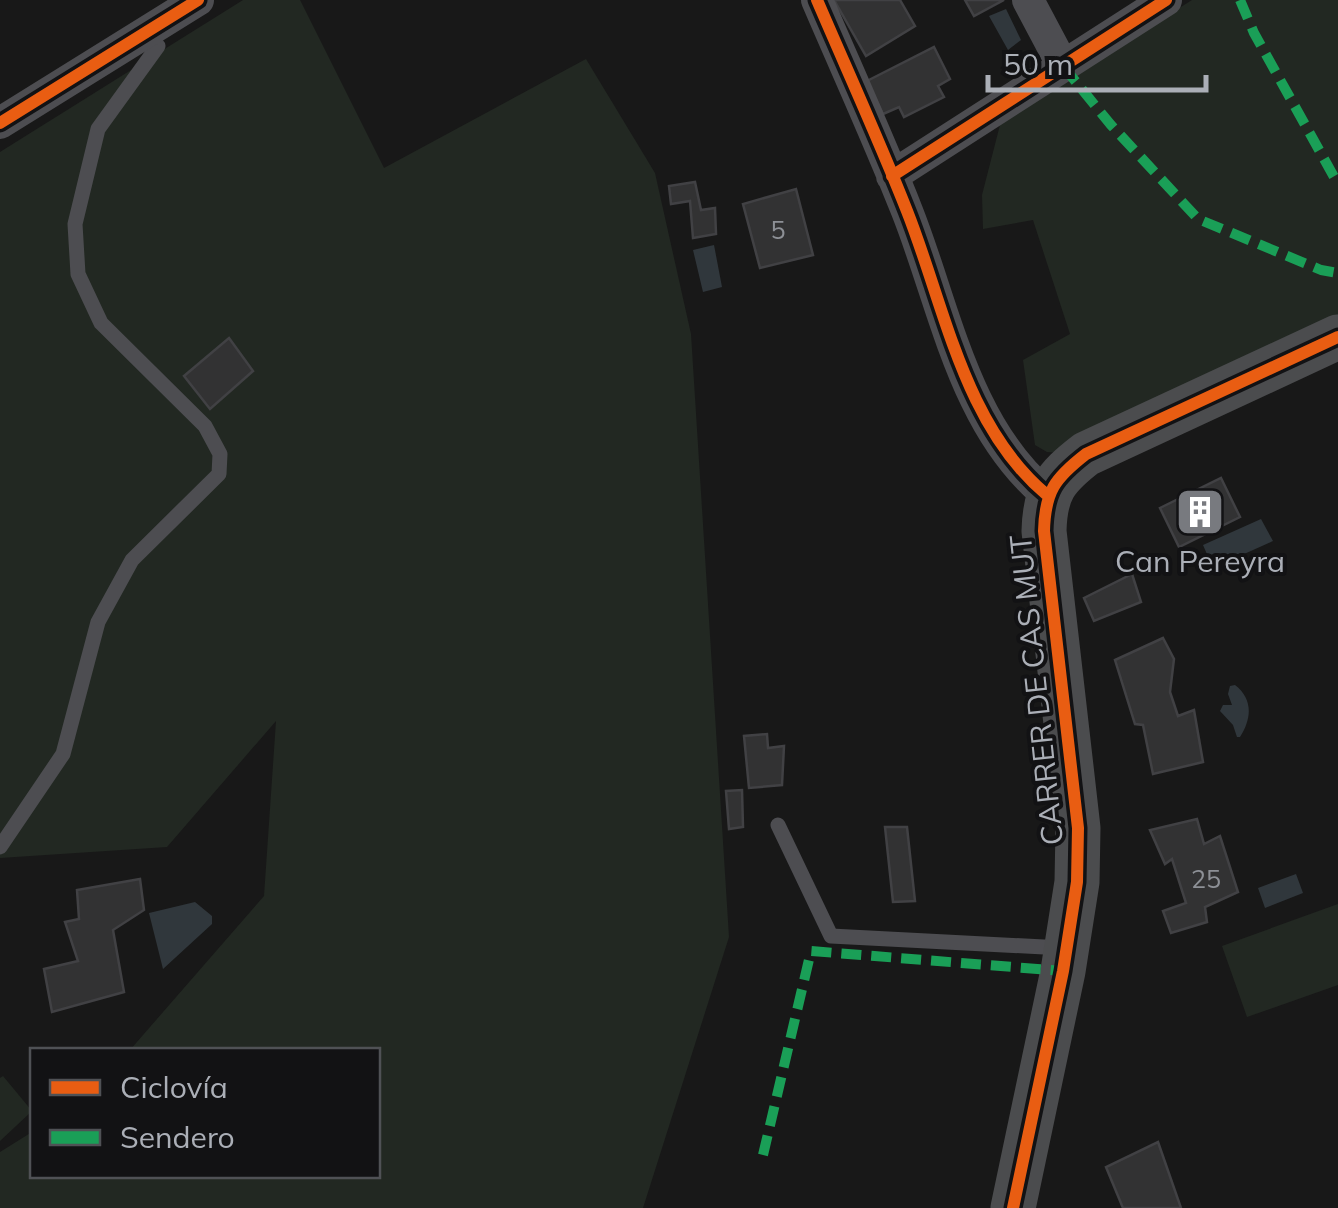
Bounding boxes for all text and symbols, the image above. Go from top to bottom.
scale bar [988,30,1206,92]
text: 50 m [1003,45,1073,83]
house number: 5 [770,214,786,245]
building icon: Can Pereyra [1174,486,1226,538]
street label: CARRER DE CAS MUT [1001,533,1071,847]
place label: Can Pereyra [1115,542,1285,580]
house number: 25 [1191,863,1221,894]
legend [30,1048,380,1178]
text: Ciclovía [120,1068,228,1106]
text: Sendero [120,1118,235,1156]

